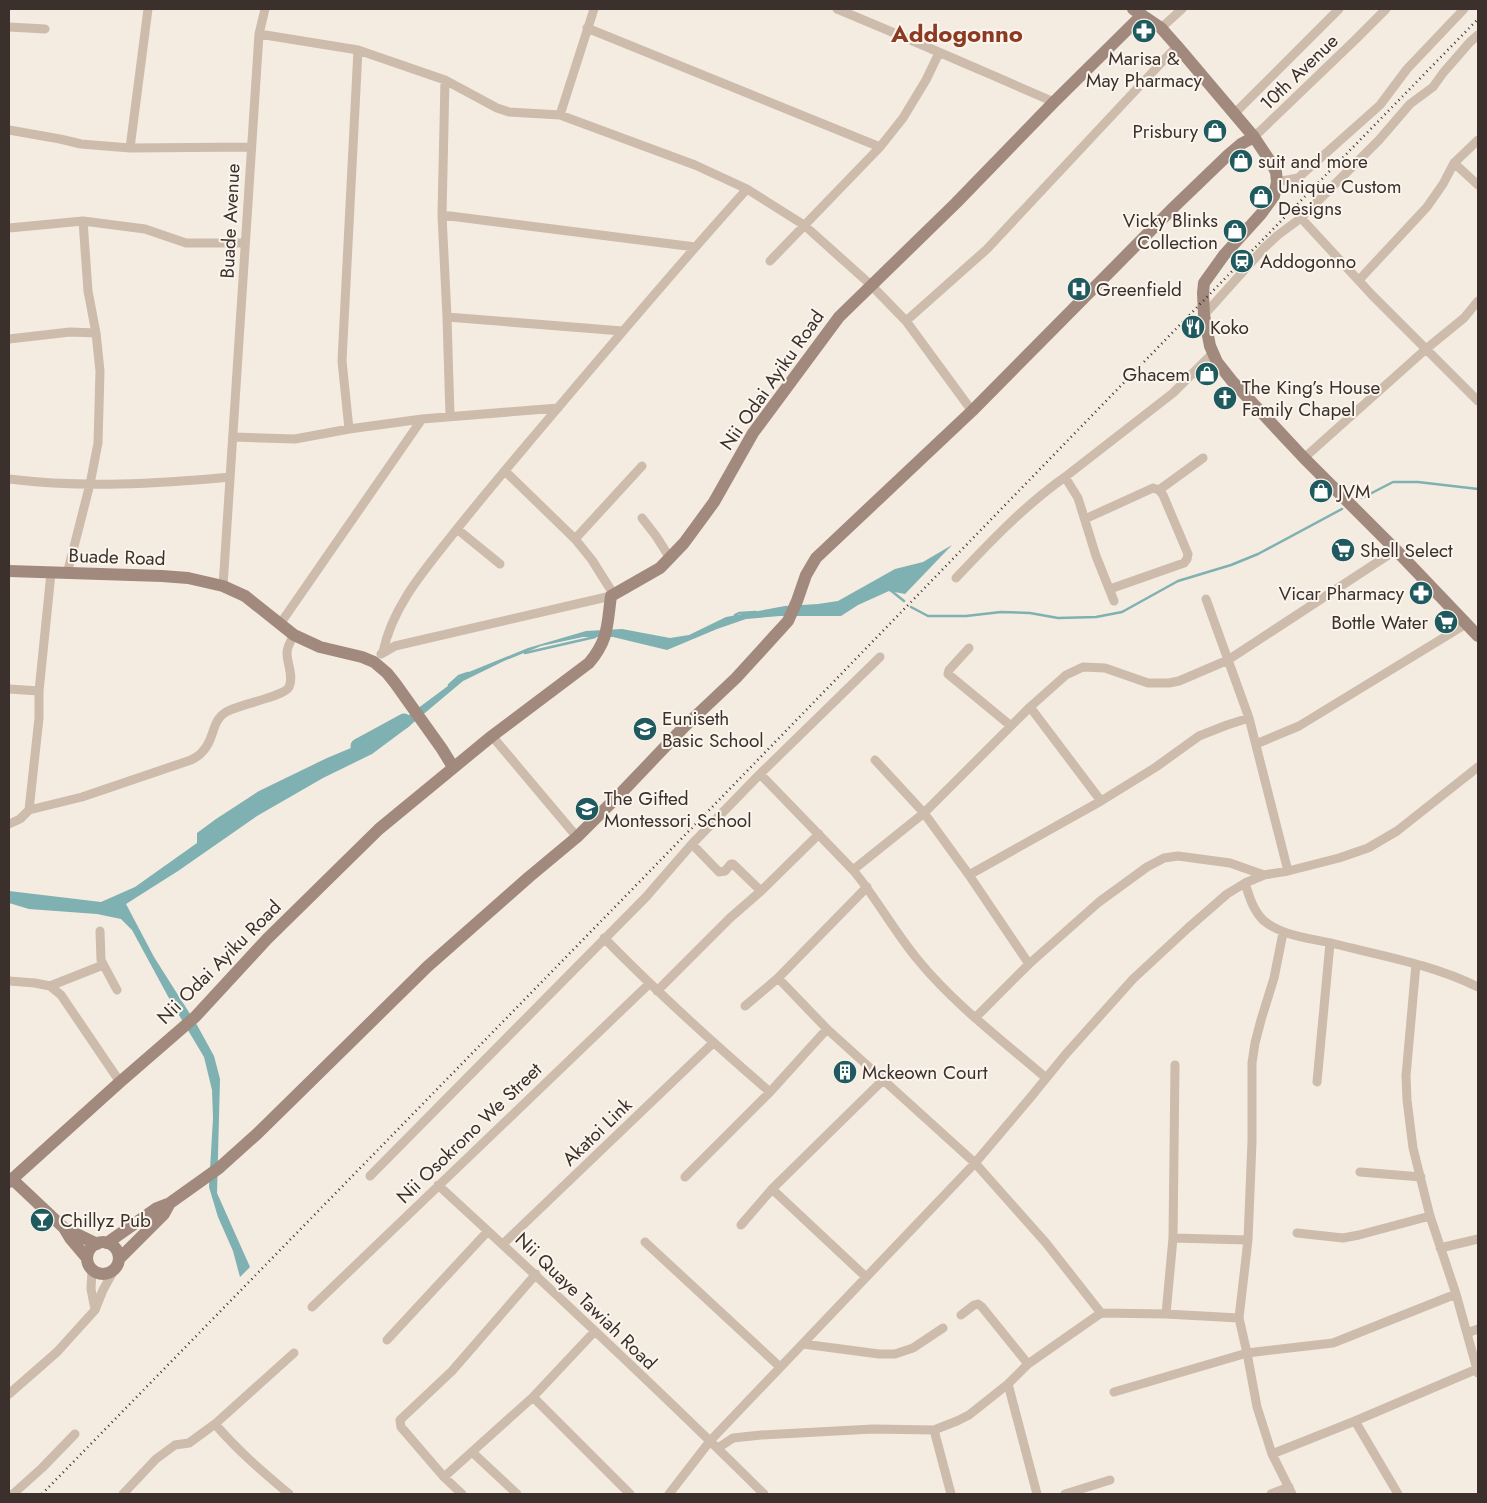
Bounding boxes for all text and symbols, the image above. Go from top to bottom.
district label: Addogonno [890,16,1023,51]
pharmacy icon: Marisa & May Pharmacy [1131,18,1157,44]
street label: 10th Avenue [1254,28,1344,116]
place label: Marisa & May Pharmacy [1086,45,1203,94]
place label: Prisbury [1133,118,1199,145]
shop icon: Prisbury [1202,118,1228,144]
shop icon: suit and more [1228,148,1254,174]
place label: suit and more [1258,148,1368,175]
street label: Buade Avenue [214,163,247,279]
place label: Unique Custom Designs [1278,173,1402,222]
shop icon: Unique Custom Designs [1248,184,1274,210]
place label: Vicky Blinks Collection [1123,207,1218,256]
shop icon: Vicky Blinks Collection [1222,218,1248,244]
station icon: Addogonno [1229,248,1255,274]
place label: Addogonno [1260,248,1356,275]
hospital icon: Greenfield [1066,276,1092,302]
place label: Greenfield [1096,276,1182,303]
street label: Nii Odai Ayiku Road [713,304,831,456]
restaurant icon: Koko [1180,314,1206,340]
place label: Koko [1210,314,1249,341]
place label: Ghacem [1122,361,1190,388]
shop icon: Ghacem [1194,361,1220,387]
place label: The King’s House Family Chapel [1242,374,1380,423]
church icon: The King’s House Family Chapel [1212,385,1238,411]
shop icon: JVM [1308,478,1334,504]
place label: JVM [1335,478,1371,505]
supermarket icon: Shell Select [1330,537,1356,563]
place label: Shell Select [1360,537,1453,564]
street label: Buade Road [68,542,166,572]
place label: Vicar Pharmacy [1279,580,1405,607]
pharmacy icon: Vicar Pharmacy [1408,580,1434,606]
place label: Bottle Water [1331,609,1428,636]
supermarket icon: Bottle Water [1433,609,1459,635]
place label: Euniseth Basic School [662,705,764,754]
school or university icon: Euniseth Basic School [632,716,658,742]
place label: The Gifted Montessori School [604,785,752,834]
school or university icon: The Gifted Montessori School [574,796,600,822]
street label: Nii Odai Ayiku Road [151,894,287,1030]
street label: Nii Osokrono We Street [390,1056,548,1210]
building icon: Mckeown Court [832,1059,858,1085]
place label: Mckeown Court [862,1059,988,1086]
street label: Akatoi Link [556,1091,638,1172]
bar icon: Chillyz Pub [29,1207,55,1233]
place label: Chillyz Pub [60,1207,151,1234]
street label: Nii Quaye Tawiah Road [509,1226,663,1376]

